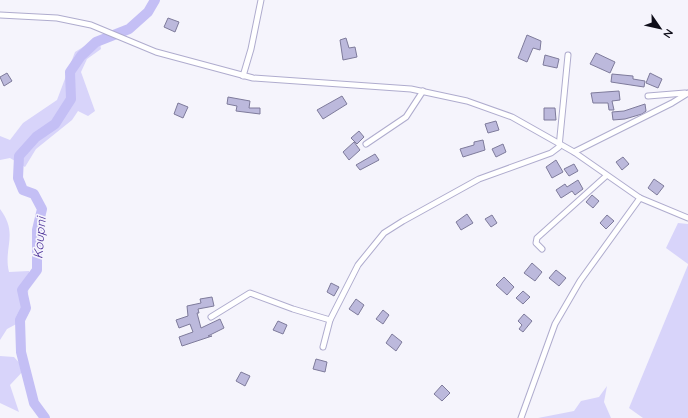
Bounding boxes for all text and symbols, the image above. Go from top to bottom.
north arrow [640,8,680,48]
text: N [660,26,676,41]
water label: Koupni [29,214,49,260]

